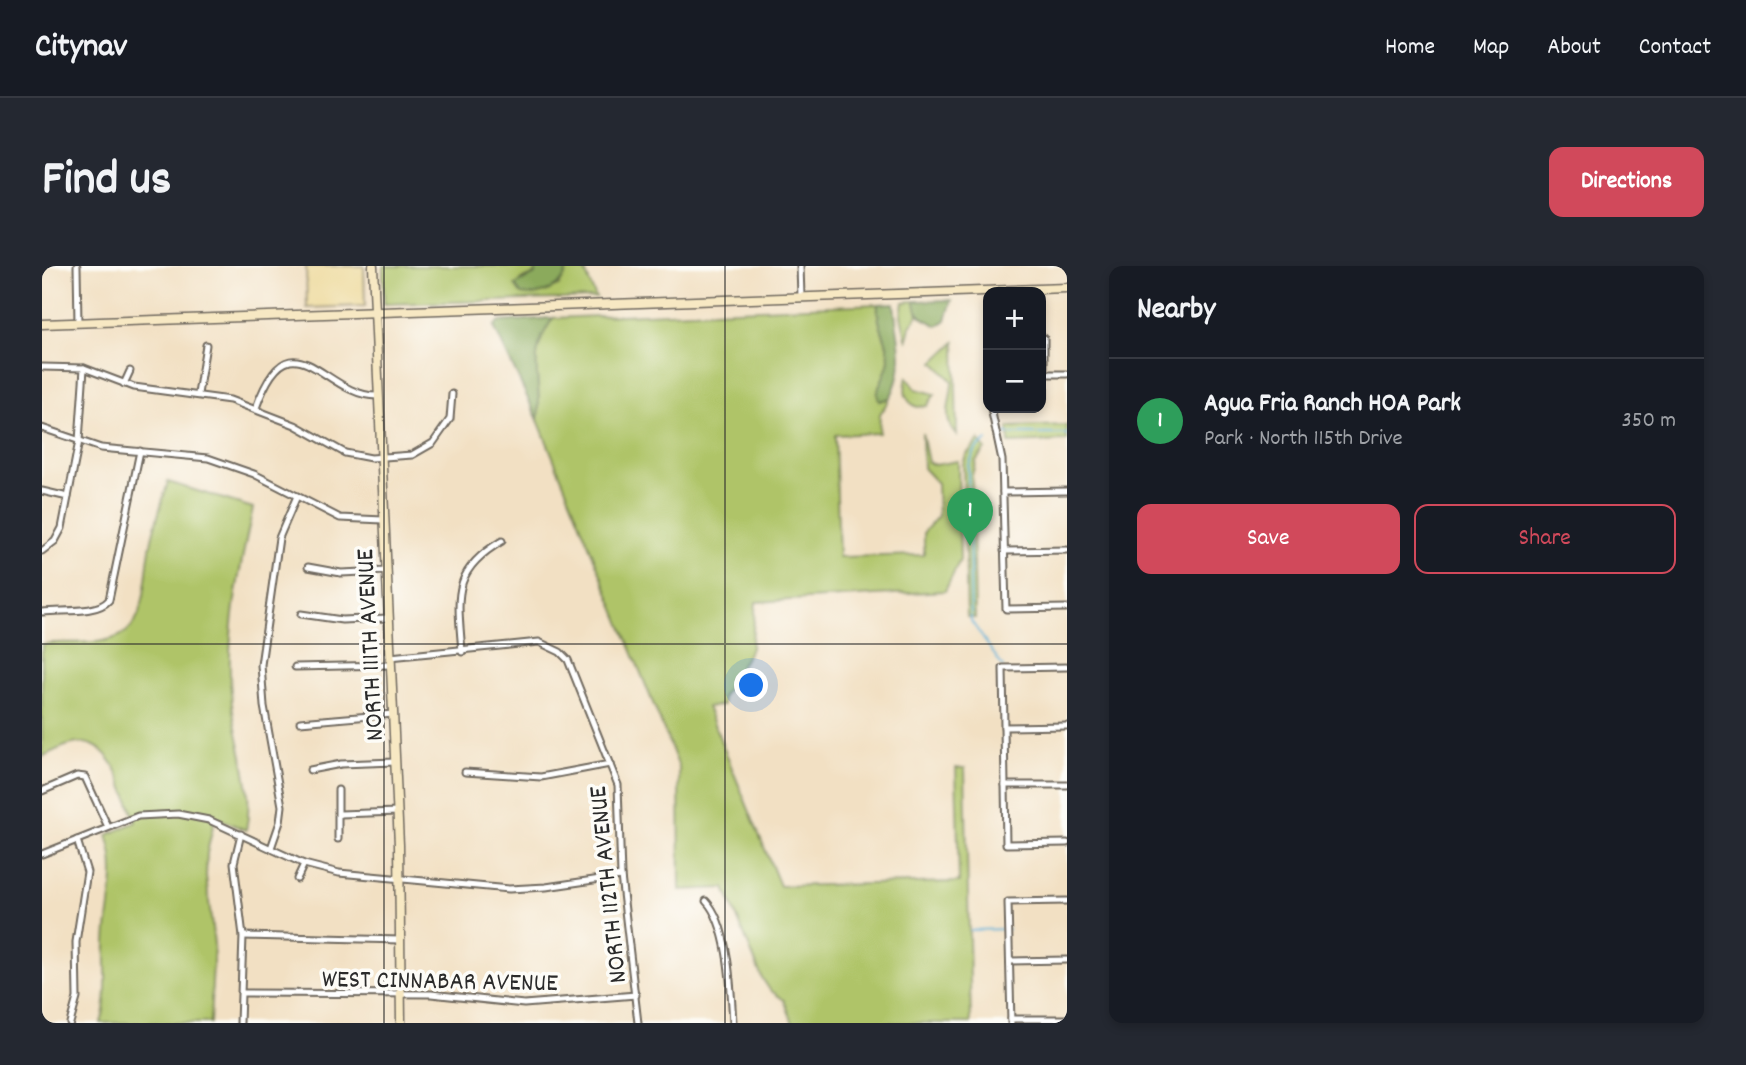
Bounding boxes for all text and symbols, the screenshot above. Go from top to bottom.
text: Citynav [35,25,127,72]
text: Home [1385,31,1435,65]
text: Map [1473,31,1509,65]
text: About [1547,31,1601,65]
text: Contact [1639,31,1711,65]
text: Find us [42,147,171,217]
button: Directions [1549,147,1704,217]
map controls [983,287,1046,413]
button: + [983,287,1046,350]
text: Nearby [1137,290,1215,333]
button: − [983,350,1046,413]
text: Agua Fria Ranch HOA Park [1204,386,1461,423]
text: 1 [1157,405,1163,438]
text: 350 m [1622,405,1676,438]
text: Park · North 115th Drive [1204,423,1403,456]
pin: 1 [947,488,993,546]
button: Save [1137,504,1400,574]
button: Share [1414,504,1676,574]
street label: NORTH 111TH AVENUE [348,548,395,742]
your location [734,668,768,702]
street label: NORTH 112TH AVENUE [581,784,638,985]
street label: WEST CINNABAR AVENUE [322,962,559,1003]

